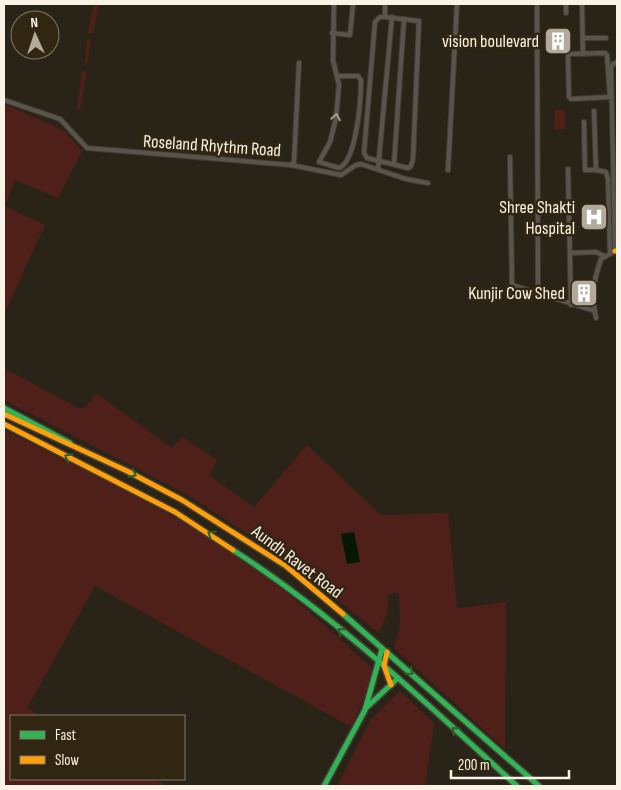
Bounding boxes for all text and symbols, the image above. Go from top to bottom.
north arrow [10,10,60,60]
text: N [30,14,39,31]
building icon: vision boulevard [543,26,573,56]
place label: vision boulevard [442,31,539,52]
one-way arrow [330,112,340,121]
street label: Roseland Rhythm Road [142,131,282,161]
place label: Shree Shakti Hospital [499,197,575,239]
hospital icon: Shree Shakti Hospital [579,202,609,232]
building icon: Kunjir Cow Shed [569,278,599,308]
place label: Kunjir Cow Shed [468,283,565,304]
one-way arrow [64,453,73,463]
one-way arrow [128,468,137,478]
street label: Aundh Ravet Road [247,520,347,603]
one-way arrow [207,531,217,540]
one-way arrow [337,628,346,637]
one-way arrow [404,666,413,675]
legend [10,715,185,780]
text: Fast [55,726,77,745]
one-way arrow [452,727,461,736]
scale bar [451,748,568,780]
text: Slow [55,751,79,770]
text: 200 m [458,756,490,775]

